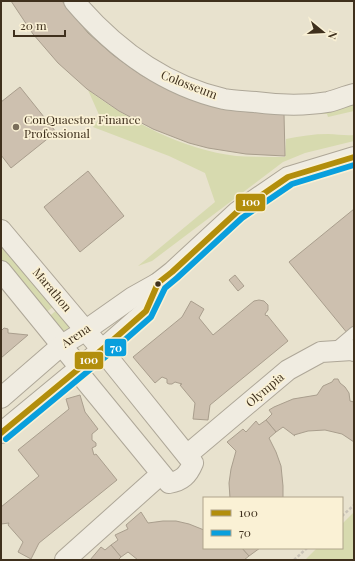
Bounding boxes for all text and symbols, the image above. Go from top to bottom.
scale bar [14,12,65,38]
north arrow [303,12,343,52]
text: 20 m [20,17,47,33]
text: N [325,29,341,41]
street label: Colosseum [159,66,220,102]
place label: ConQuaestor Finance Professional [24,111,141,141]
marker: ConQuaestor Finance Professional [11,122,21,132]
line badge: 100 [235,193,266,212]
text: 100 [242,194,260,209]
street label: Marathon [30,264,76,315]
unlabelled marker [153,279,163,289]
street label: Arena [57,320,93,351]
line badge: 70 [104,338,127,357]
text: 70 [110,340,122,355]
line badge: 100 [74,351,104,370]
text: 100 [80,352,98,367]
street label: Olympia [242,369,287,410]
legend [203,497,343,549]
text: 100 [239,504,258,520]
text: 70 [239,524,251,540]

